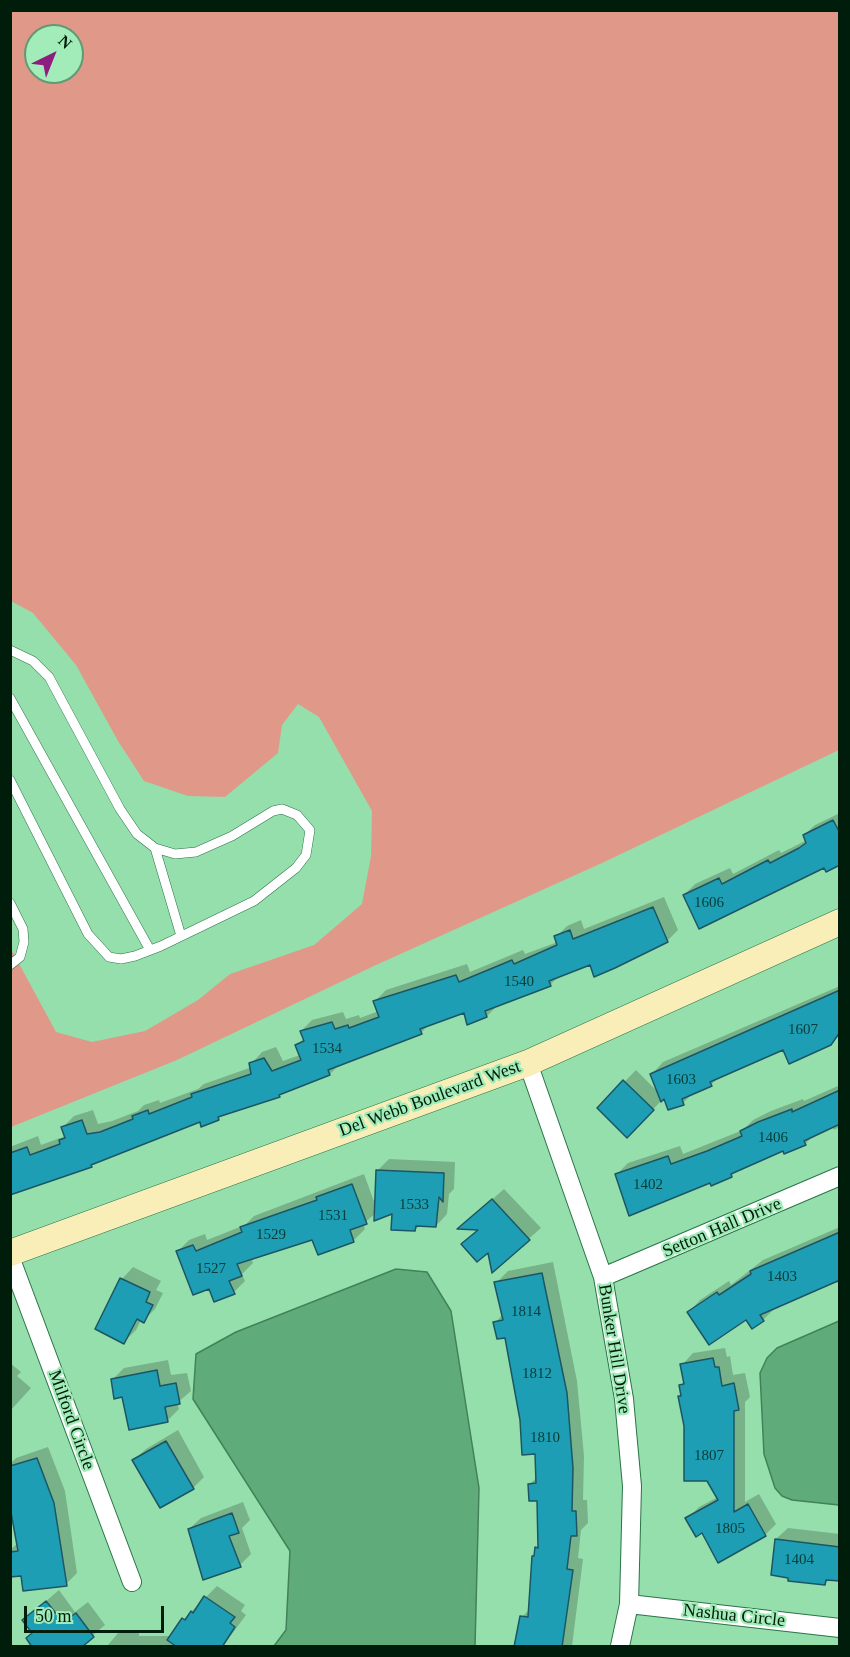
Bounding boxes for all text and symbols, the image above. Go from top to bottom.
north arrow [24,24,84,84]
text: N [55,32,75,52]
house number: 1606 [694,894,724,912]
house number: 1540 [504,973,534,991]
house number: 1607 [788,1021,818,1039]
house number: 1534 [312,1040,342,1058]
street label: Del Webb Boulevard West [336,1056,524,1142]
house number: 1603 [666,1071,696,1089]
house number: 1406 [758,1129,788,1147]
house number: 1402 [633,1176,663,1194]
street label: Setton Hall Drive [659,1193,785,1263]
house number: 1533 [399,1196,429,1214]
house number: 1531 [318,1207,348,1225]
house number: 1529 [256,1226,286,1244]
house number: 1527 [196,1260,226,1278]
house number: 1403 [767,1268,797,1286]
street label: Bunker Hill Drive [593,1283,635,1415]
house number: 1814 [511,1303,541,1321]
house number: 1812 [522,1365,552,1383]
street label: Milford Circle [43,1367,99,1473]
house number: 1810 [530,1429,560,1447]
house number: 1807 [694,1447,724,1465]
house number: 1805 [715,1520,745,1538]
house number: 1404 [784,1551,814,1569]
scale bar [27,1594,166,1632]
street label: Nashua Circle [682,1600,786,1632]
text: 50 m [35,1606,72,1626]

